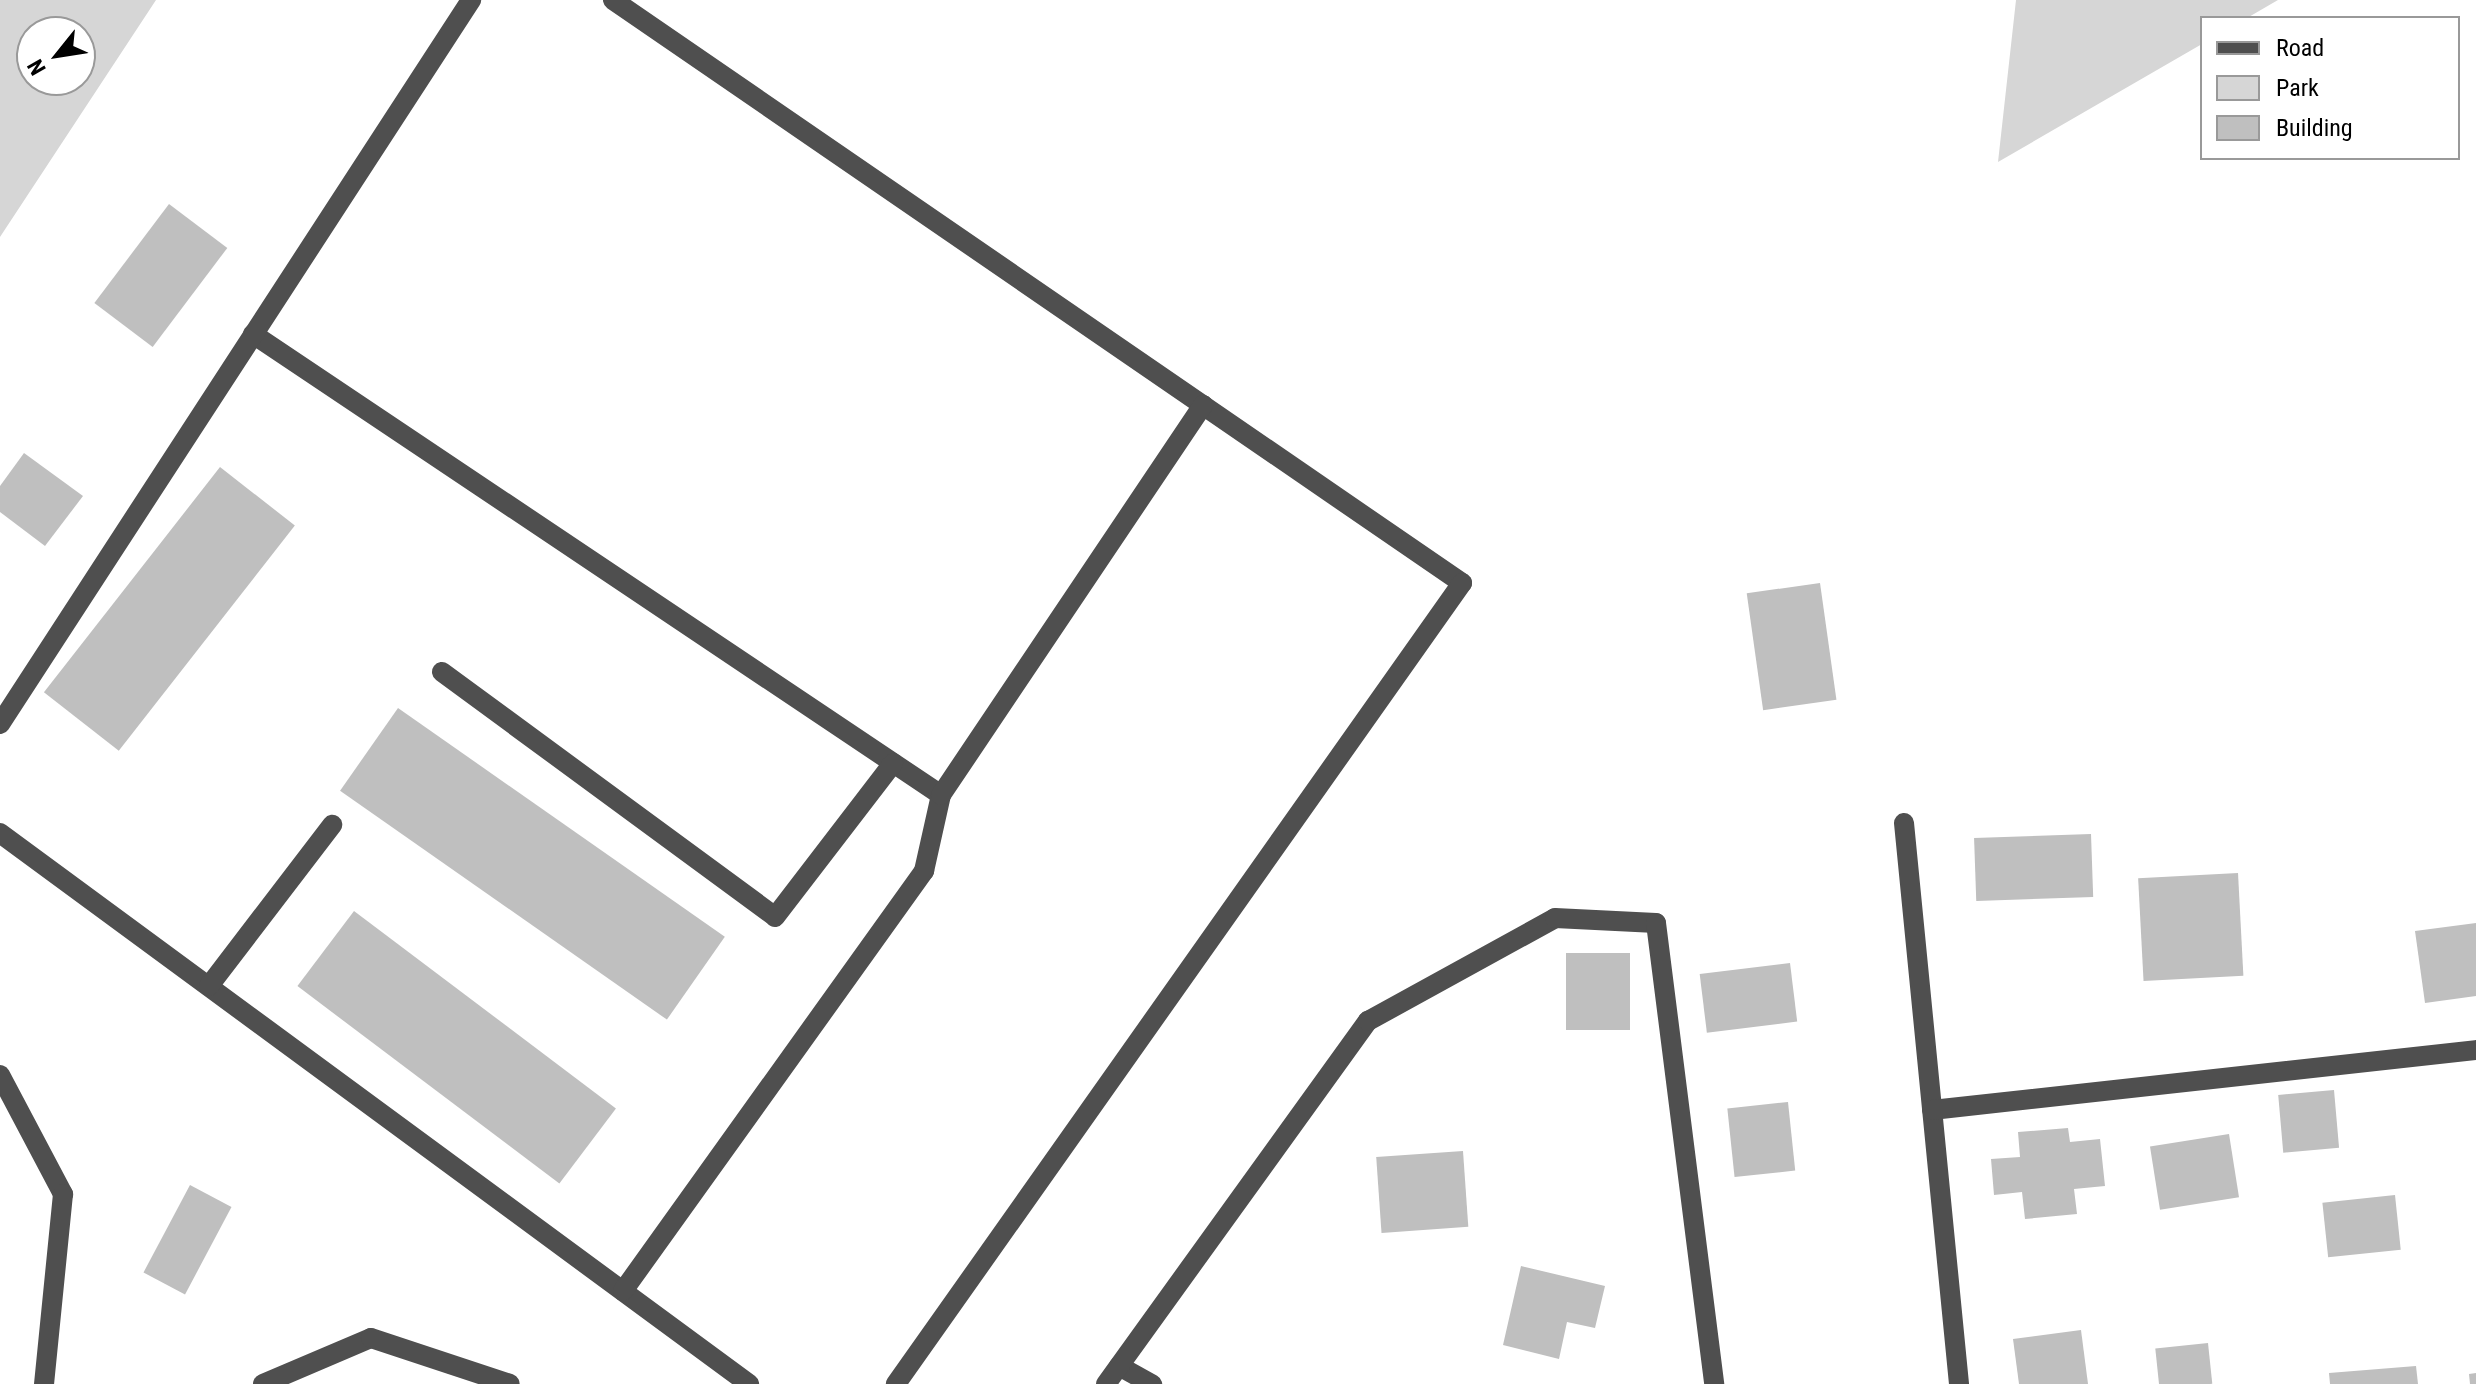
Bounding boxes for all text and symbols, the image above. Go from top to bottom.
north arrow [16,16,96,96]
legend [2200,16,2460,160]
text: Road [2276,34,2324,62]
text: N [22,55,51,79]
text: Park [2276,74,2319,102]
text: Building [2276,114,2353,142]

